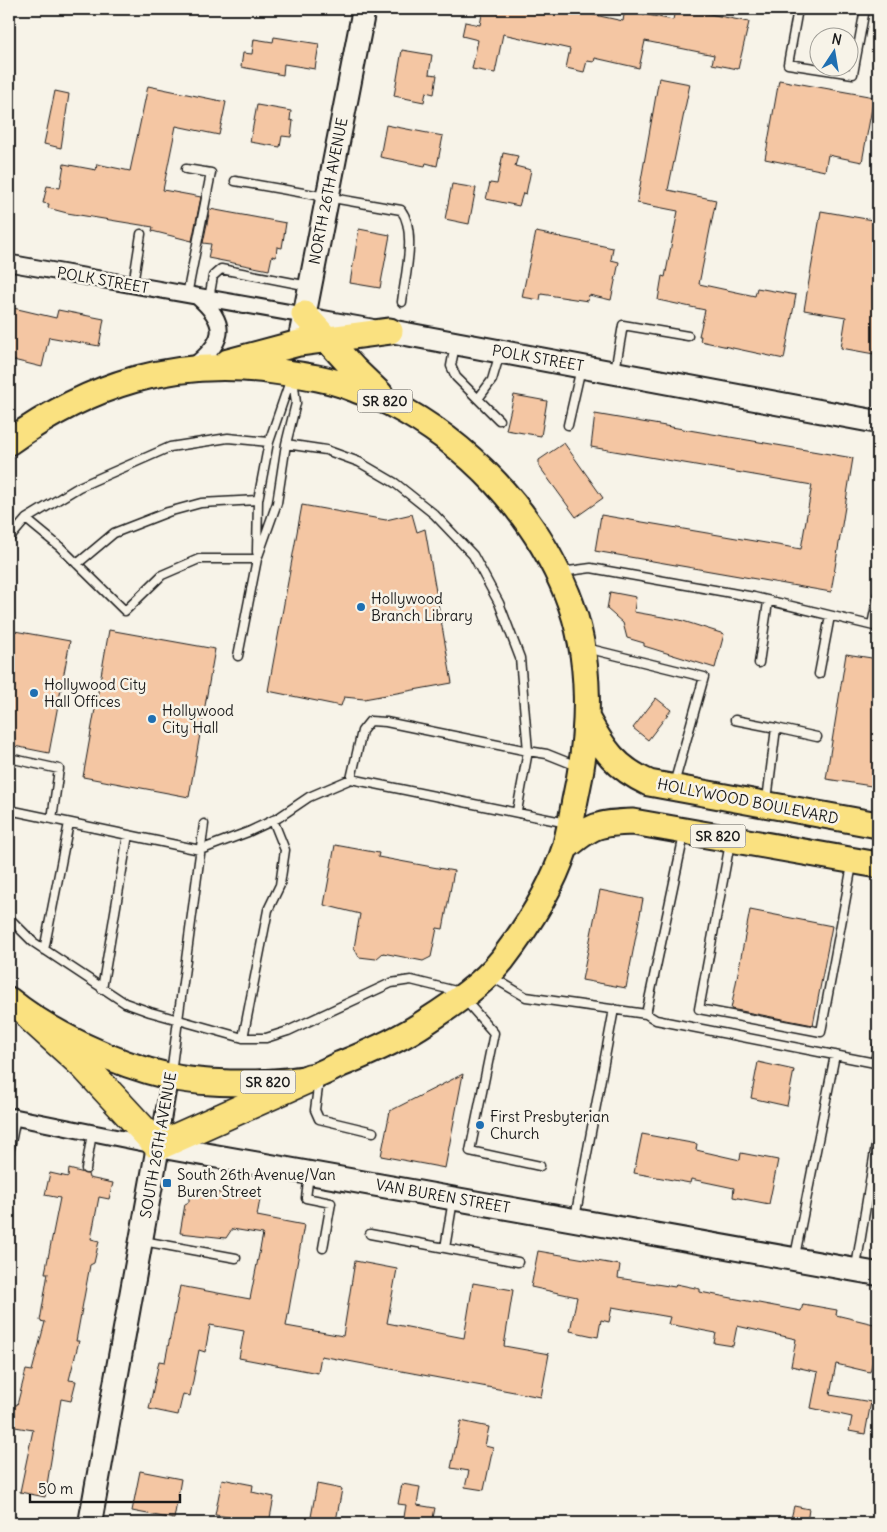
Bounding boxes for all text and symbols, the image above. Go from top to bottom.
north arrow [810,28,860,78]
text: N [830,29,843,49]
street label: NORTH 26TH AVENUE [304,116,352,266]
street label: POLK STREET [56,263,150,297]
street label: POLK STREET [491,341,585,375]
road number: SR 820 [358,390,412,412]
place label: Hollywood Branch Library [371,589,473,625]
marker: Hollywood Branch Library [355,601,367,613]
place label: Hollywood City Hall Offices [44,675,146,711]
marker: Hollywood City Hall Offices [28,687,40,699]
place label: Hollywood City Hall [162,701,234,737]
marker: Hollywood City Hall [146,713,158,725]
street label: HOLLYWOOD BOULEVARD [656,774,840,828]
road number: SR 820 [690,824,746,848]
street label: SOUTH 26TH AVENUE [136,1070,180,1220]
road number: SR 820 [240,1070,296,1094]
place label: First Presbyterian Church [490,1107,610,1143]
marker: First Presbyterian Church [474,1119,486,1131]
place label: South 26th Avenue/Van Buren Street [177,1165,336,1201]
street label: VAN BUREN STREET [374,1175,512,1217]
marker: South 26th Avenue/Van Buren Street [161,1177,173,1189]
scale bar [30,1472,180,1504]
text: 50 m [38,1479,73,1498]

